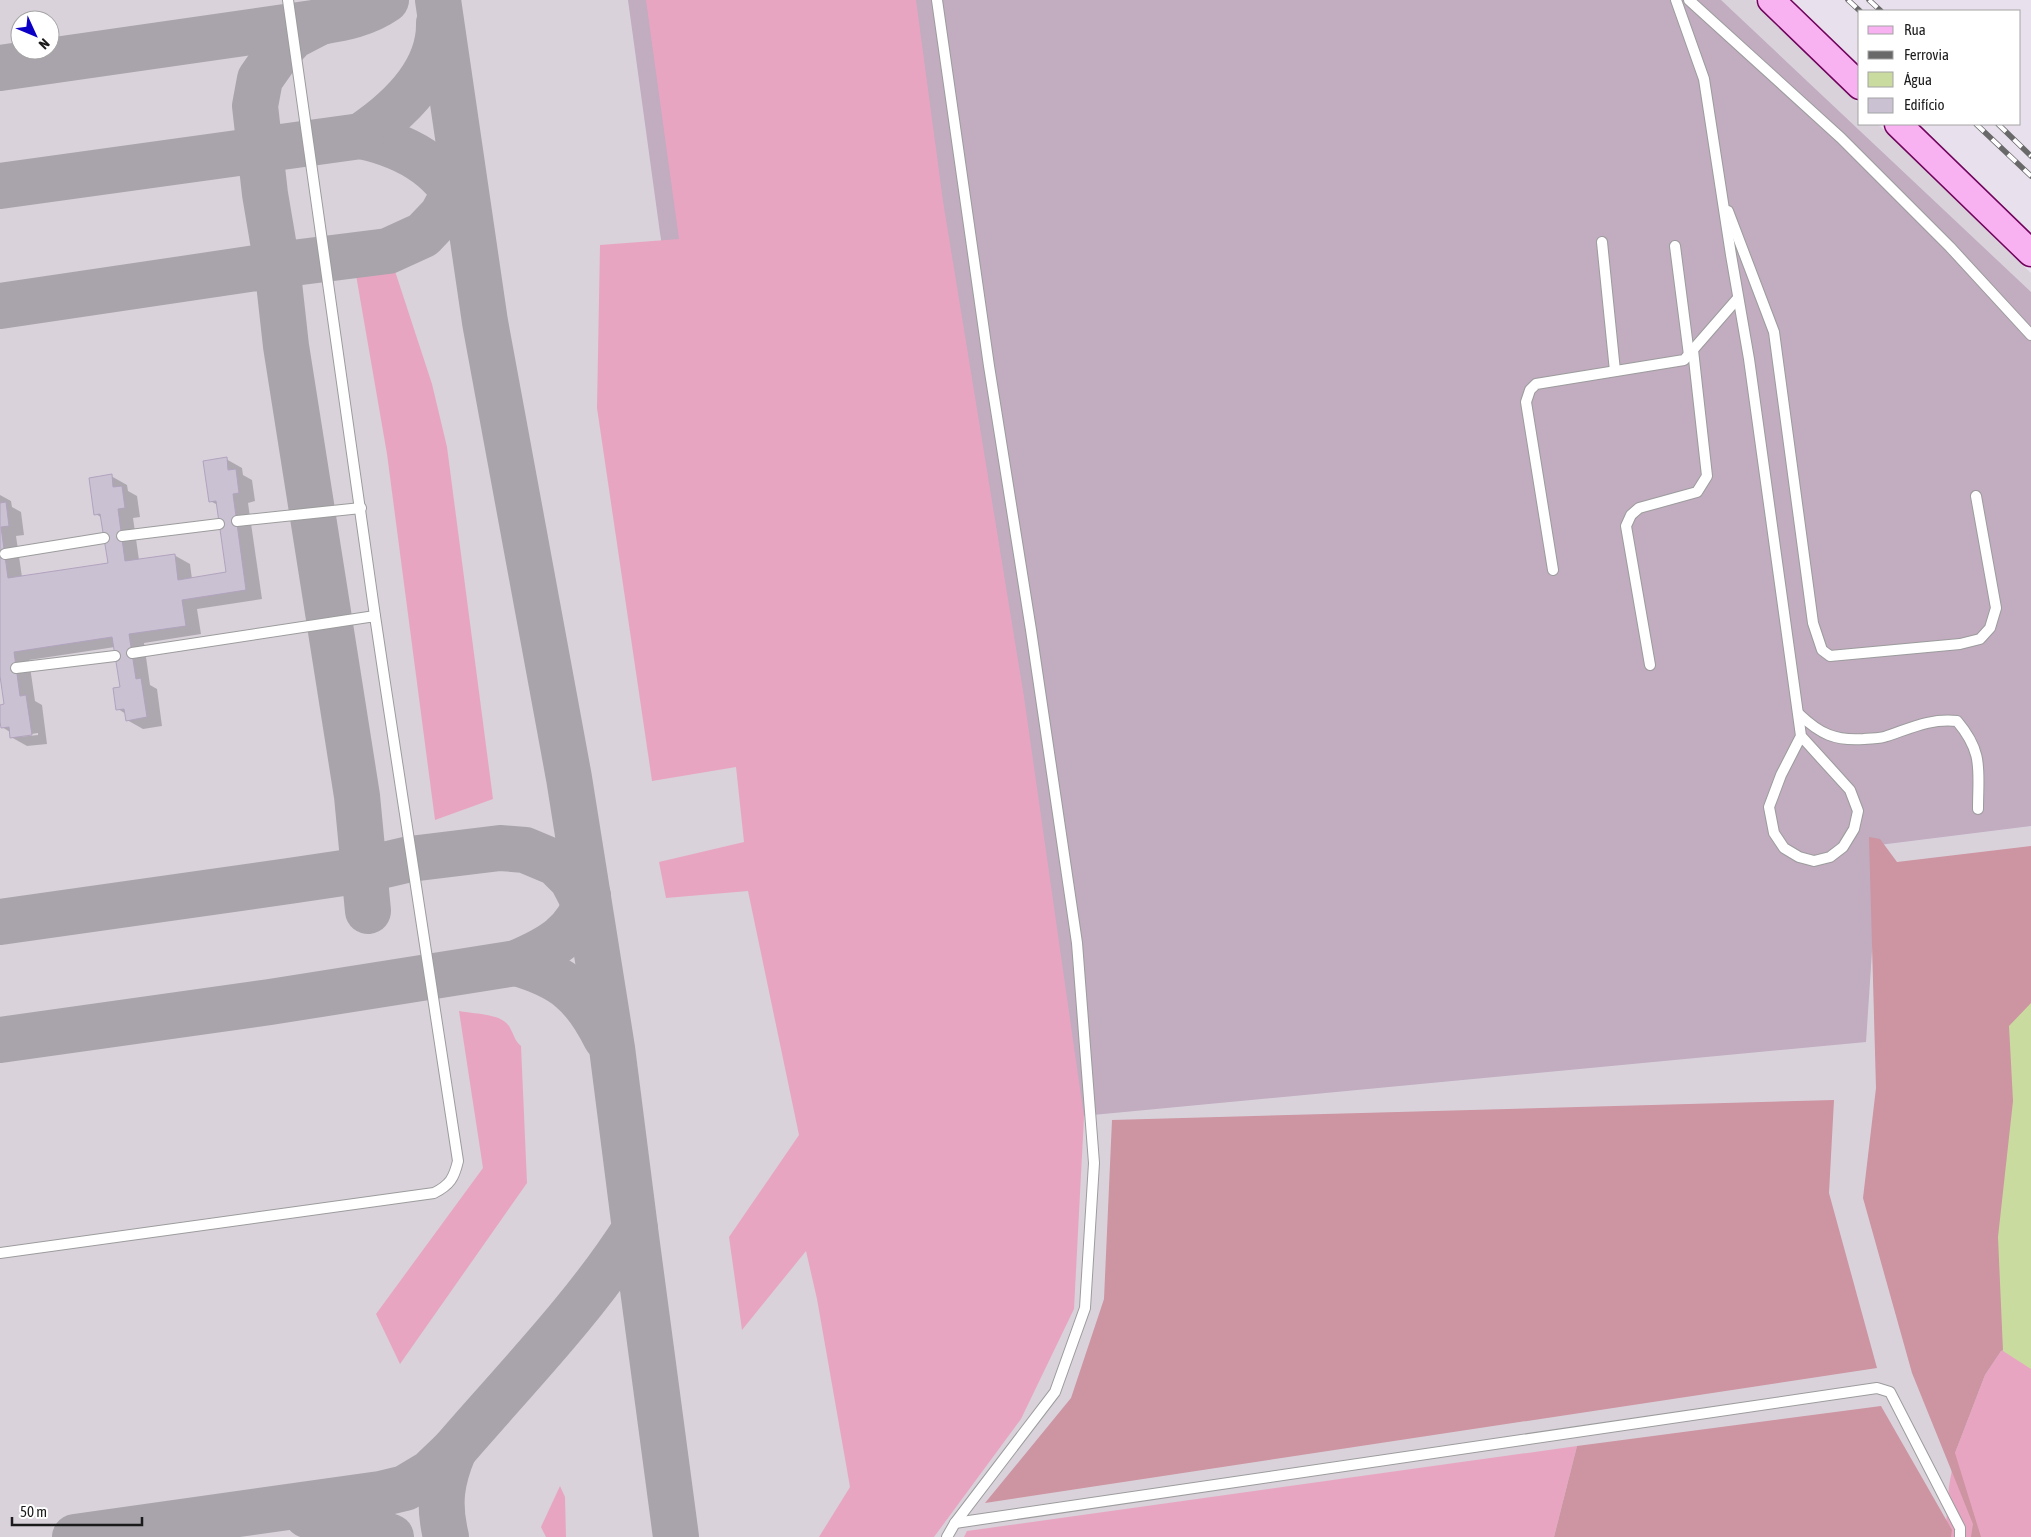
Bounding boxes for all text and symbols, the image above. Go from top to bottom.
north arrow [10,10,60,60]
legend [1858,10,2021,125]
text: Rua [1904,21,1926,38]
text: N [36,36,53,53]
text: Ferrovia [1904,46,1949,63]
text: Água [1904,71,1932,88]
text: Edifício [1904,96,1945,113]
scale bar [12,1494,142,1526]
text: 50 m [20,1503,47,1520]

